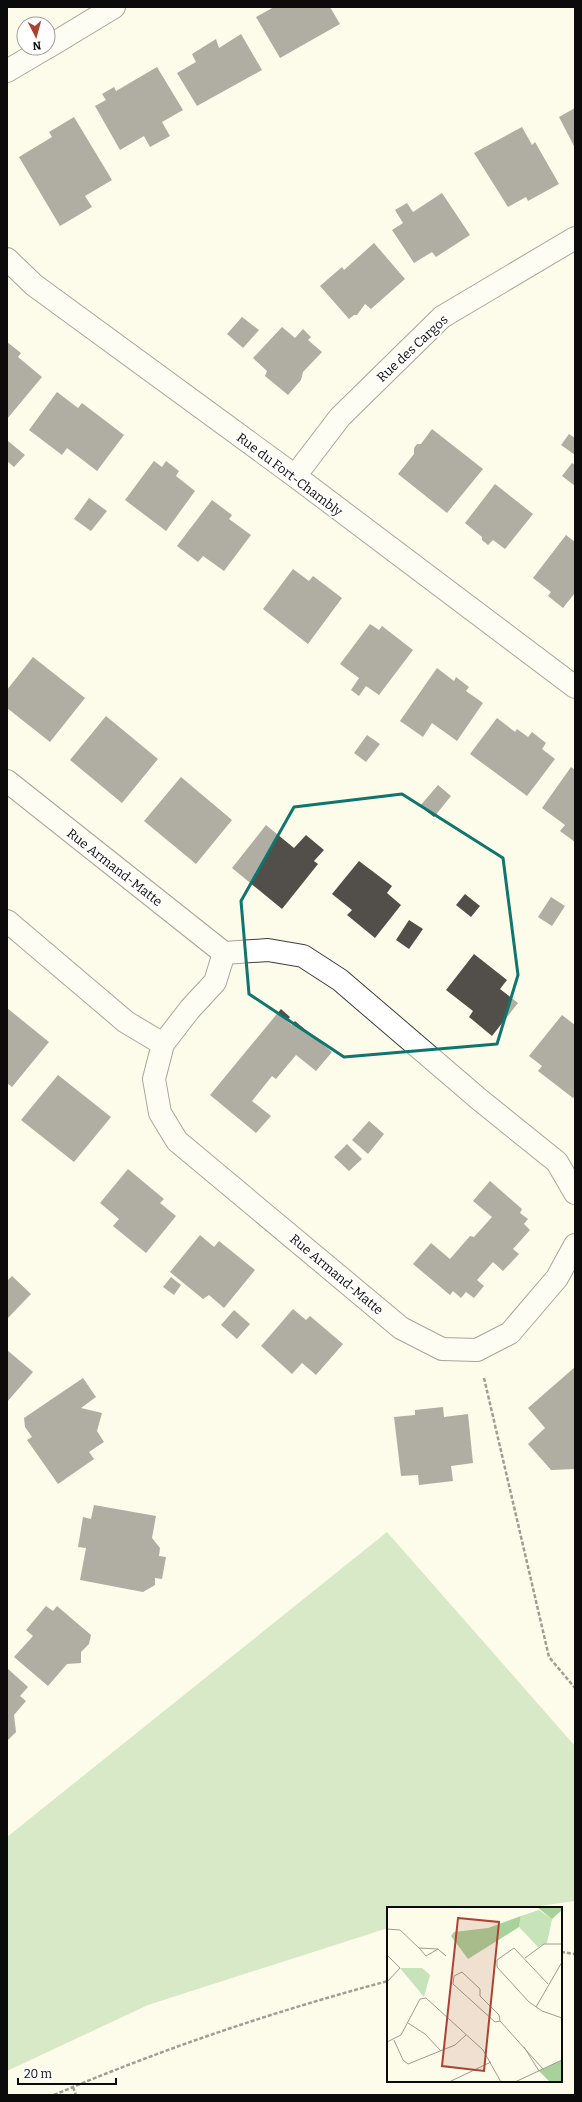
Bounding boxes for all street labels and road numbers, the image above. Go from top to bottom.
street label: Rue des Cargos [374,312,451,385]
street label: Rue du Fort-Chambly [234,430,346,519]
street label: Rue Armand-Matte [64,826,165,909]
street label: Rue Armand-Matte [287,1231,386,1318]

